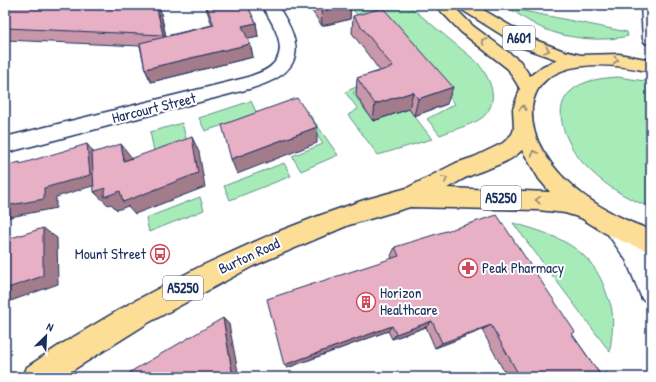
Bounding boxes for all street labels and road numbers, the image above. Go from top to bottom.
road number: A601 [503,26,535,50]
street label: Harcourt Street [110,87,199,128]
road number: A5250 [481,186,521,210]
street label: Burton Road [215,232,283,279]
road number: A5250 [163,276,203,300]

